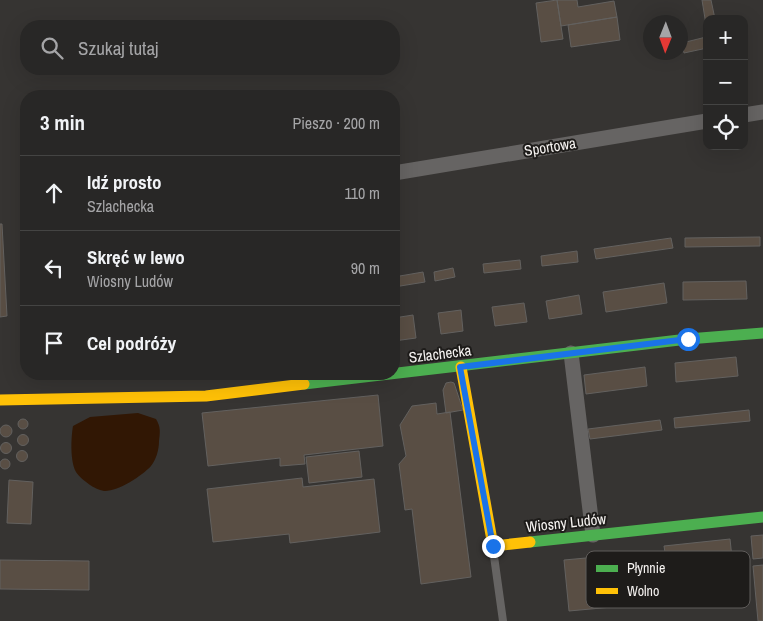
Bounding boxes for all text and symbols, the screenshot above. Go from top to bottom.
north arrow [643,15,688,60]
map controls [703,15,748,150]
button: + [703,15,748,60]
search box [20,20,400,75]
icon: search [38,34,66,62]
text: Szukaj tutaj [78,35,159,61]
button: − [703,60,748,105]
button: locate [703,105,748,150]
text: 3 min [40,108,85,137]
text: Pieszo · 200 m [292,112,380,134]
street label: Sportowa [523,132,577,161]
text: Idź prosto [87,169,161,195]
icon: ahead [40,179,68,207]
text: 110 m [344,182,380,204]
text: Szlachecka [87,195,154,217]
text: Skręć w lewo [87,244,185,270]
icon: left [40,254,68,282]
text: 90 m [351,257,380,279]
text: Wiosny Ludów [87,270,173,292]
route start [677,328,700,351]
icon: arrive [40,329,68,357]
text: Cel podróży [87,330,176,356]
street label: Szlachecka [407,339,473,368]
street label: Wiosny Ludów [525,508,607,537]
route end [482,535,505,558]
legend [586,551,750,608]
text: Płynnie [627,559,665,577]
text: Wolno [627,582,659,600]

